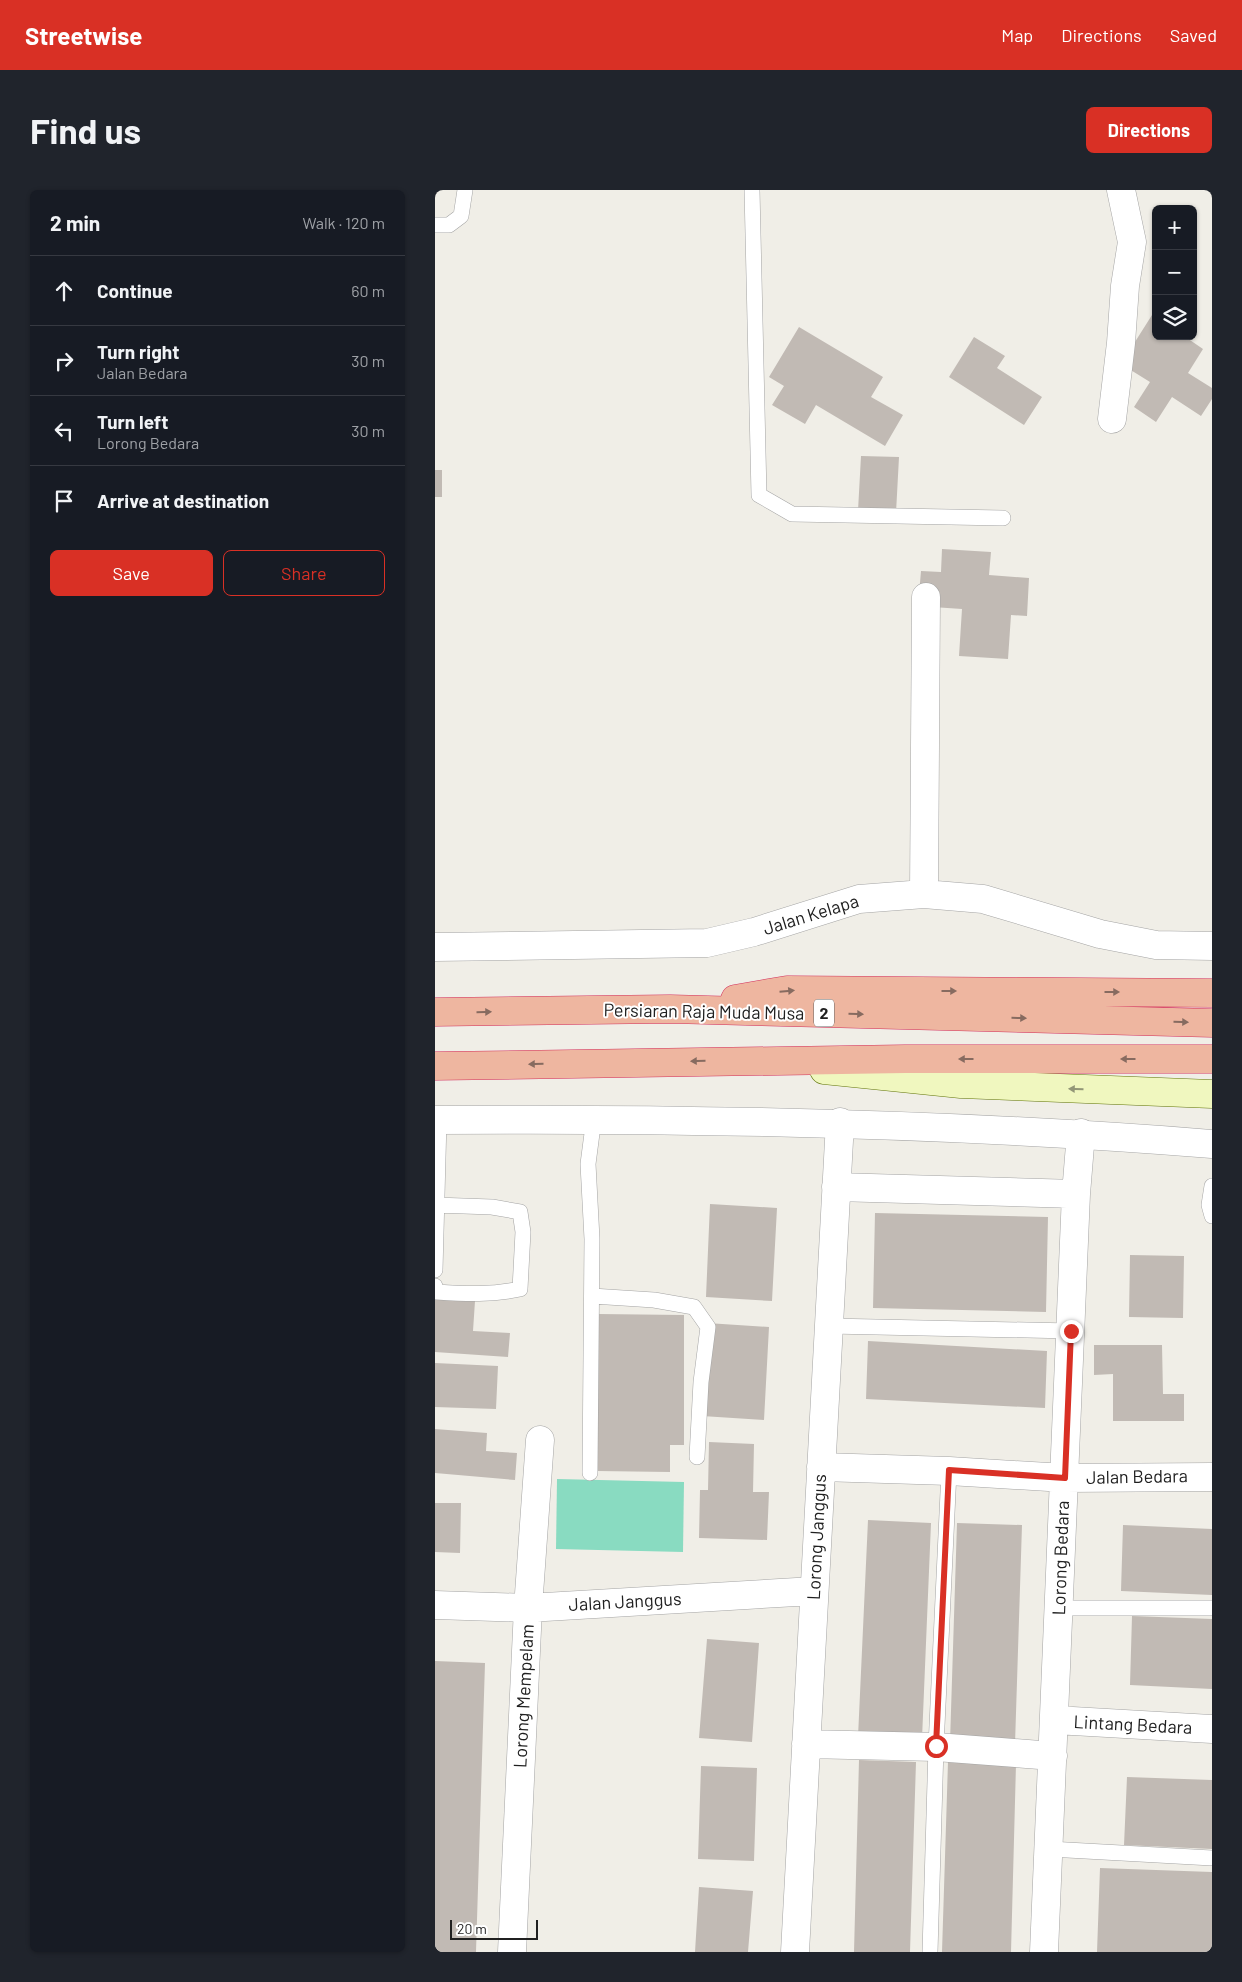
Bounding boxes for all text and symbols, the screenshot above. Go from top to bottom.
text: Streetwise [25,21,142,50]
text: Map [1001,24,1033,46]
text: Directions [1061,24,1142,46]
text: Saved [1170,24,1217,46]
button: Directions [1086,107,1212,153]
text: Find us [30,109,141,151]
map controls [1152,205,1197,340]
button: + [1152,205,1197,250]
text: 2 min [50,210,100,235]
text: Walk · 120 m [302,213,385,232]
button: − [1152,250,1197,295]
icon: ahead [50,277,78,305]
text: Continue [97,279,173,302]
text: 60 m [351,281,385,300]
button: layers [1152,295,1197,340]
text: Turn right [97,340,179,363]
icon: right [50,347,78,375]
text: 30 m [351,351,385,370]
text: Jalan Bedara [97,363,188,382]
text: Turn left [97,410,168,433]
icon: left [50,417,78,445]
text: 30 m [351,421,385,440]
text: Lorong Bedara [97,433,199,452]
icon: arrive [50,487,78,515]
text: Arrive at destination [97,489,269,512]
button: Save [50,550,213,596]
button: Share [223,550,385,596]
street label: Jalan Kelapa [760,889,861,939]
one-way arrow [779,987,795,995]
one-way arrow [942,987,958,995]
one-way arrow [1104,988,1120,996]
street label: Persiaran Raja Muda Musa [603,998,805,1024]
road number: 2 [814,1000,834,1026]
one-way arrow [476,1008,492,1016]
one-way arrow [848,1010,864,1018]
one-way arrow [1011,1015,1027,1023]
one-way arrow [1173,1018,1189,1026]
one-way arrow [958,1055,974,1063]
one-way arrow [1120,1055,1136,1063]
one-way arrow [690,1057,706,1065]
one-way arrow [528,1060,544,1068]
one-way arrow [1068,1084,1084,1092]
route end [1060,1320,1083,1343]
street label: Jalan Bedara [1086,1464,1188,1488]
street label: Lorong Janggus [802,1473,830,1600]
street label: Lorong Bedara [1047,1500,1073,1616]
street label: Jalan Janggus [568,1587,682,1615]
street label: Lorong Mempelam [508,1623,538,1769]
street label: Lintang Bedara [1073,1710,1193,1738]
route start [925,1735,948,1758]
scale bar [450,1917,537,1940]
text: 20 m [457,1920,487,1937]

